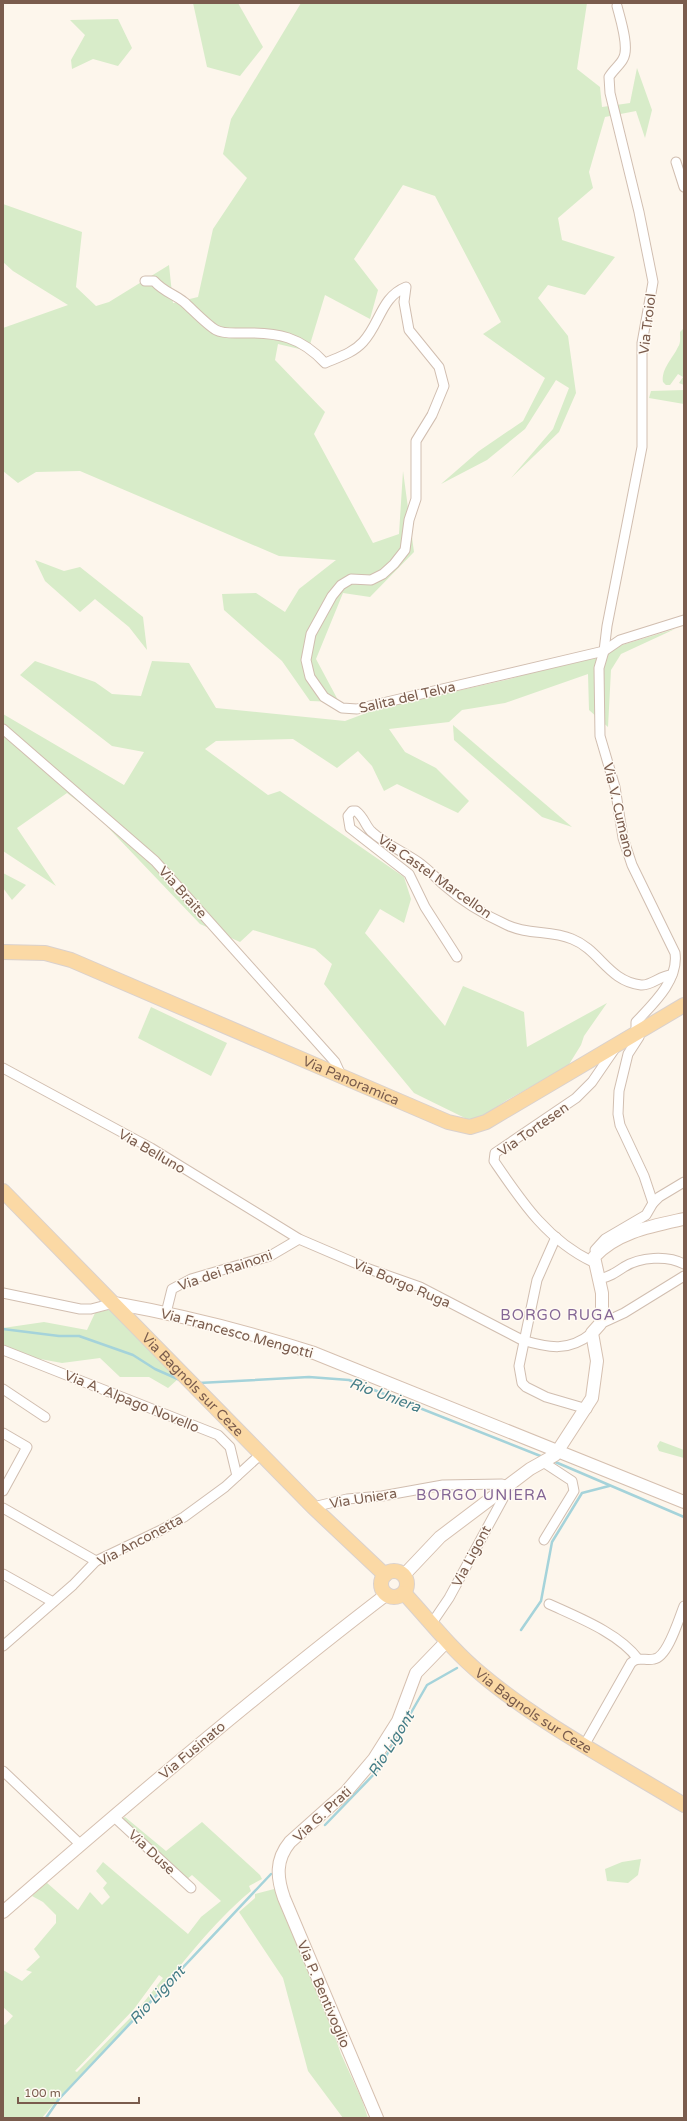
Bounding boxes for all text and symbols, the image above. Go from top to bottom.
street label: Via Troiol [635,293,660,356]
street label: Salita del Telva [357,678,457,717]
street label: Via V. Cumano [599,761,638,859]
street label: Via Castel Marcellon [375,831,495,922]
street label: Via Braite [155,863,210,922]
street label: Via Panoramica [300,1053,402,1109]
street label: Via Tortesen [495,1099,572,1160]
street label: Via Belluno [115,1125,188,1177]
street label: Via dei Rainoni [176,1246,275,1295]
street label: Via Borgo Ruga [351,1255,453,1312]
street label: Via Francesco Mengotti [159,1305,315,1362]
district label: BORGO RUGA [500,1306,616,1324]
street label: Via Bagnols sur Ceze [138,1329,247,1440]
street label: Via A. Alpago Novello [62,1367,202,1436]
water label: Rio Uniera [347,1374,423,1416]
street label: Via Uniera [328,1485,398,1512]
district label: BORGO UNIERA [416,1486,548,1504]
street label: Via Anconetta [95,1511,186,1570]
street label: Via Ligont [448,1522,495,1590]
street label: Via Bagnols sur Ceze [471,1665,595,1757]
water label: Rio Ligont [364,1706,419,1780]
street label: Via Fusinato [156,1718,229,1783]
street label: Via G. Prati [290,1783,355,1846]
street label: Via Duse [125,1826,179,1878]
street label: Via P. Bentivoglio [293,1938,354,2050]
water label: Rio Ligont [125,1960,190,2028]
scale bar [18,2079,139,2105]
text: 100 m [24,2086,61,2100]

